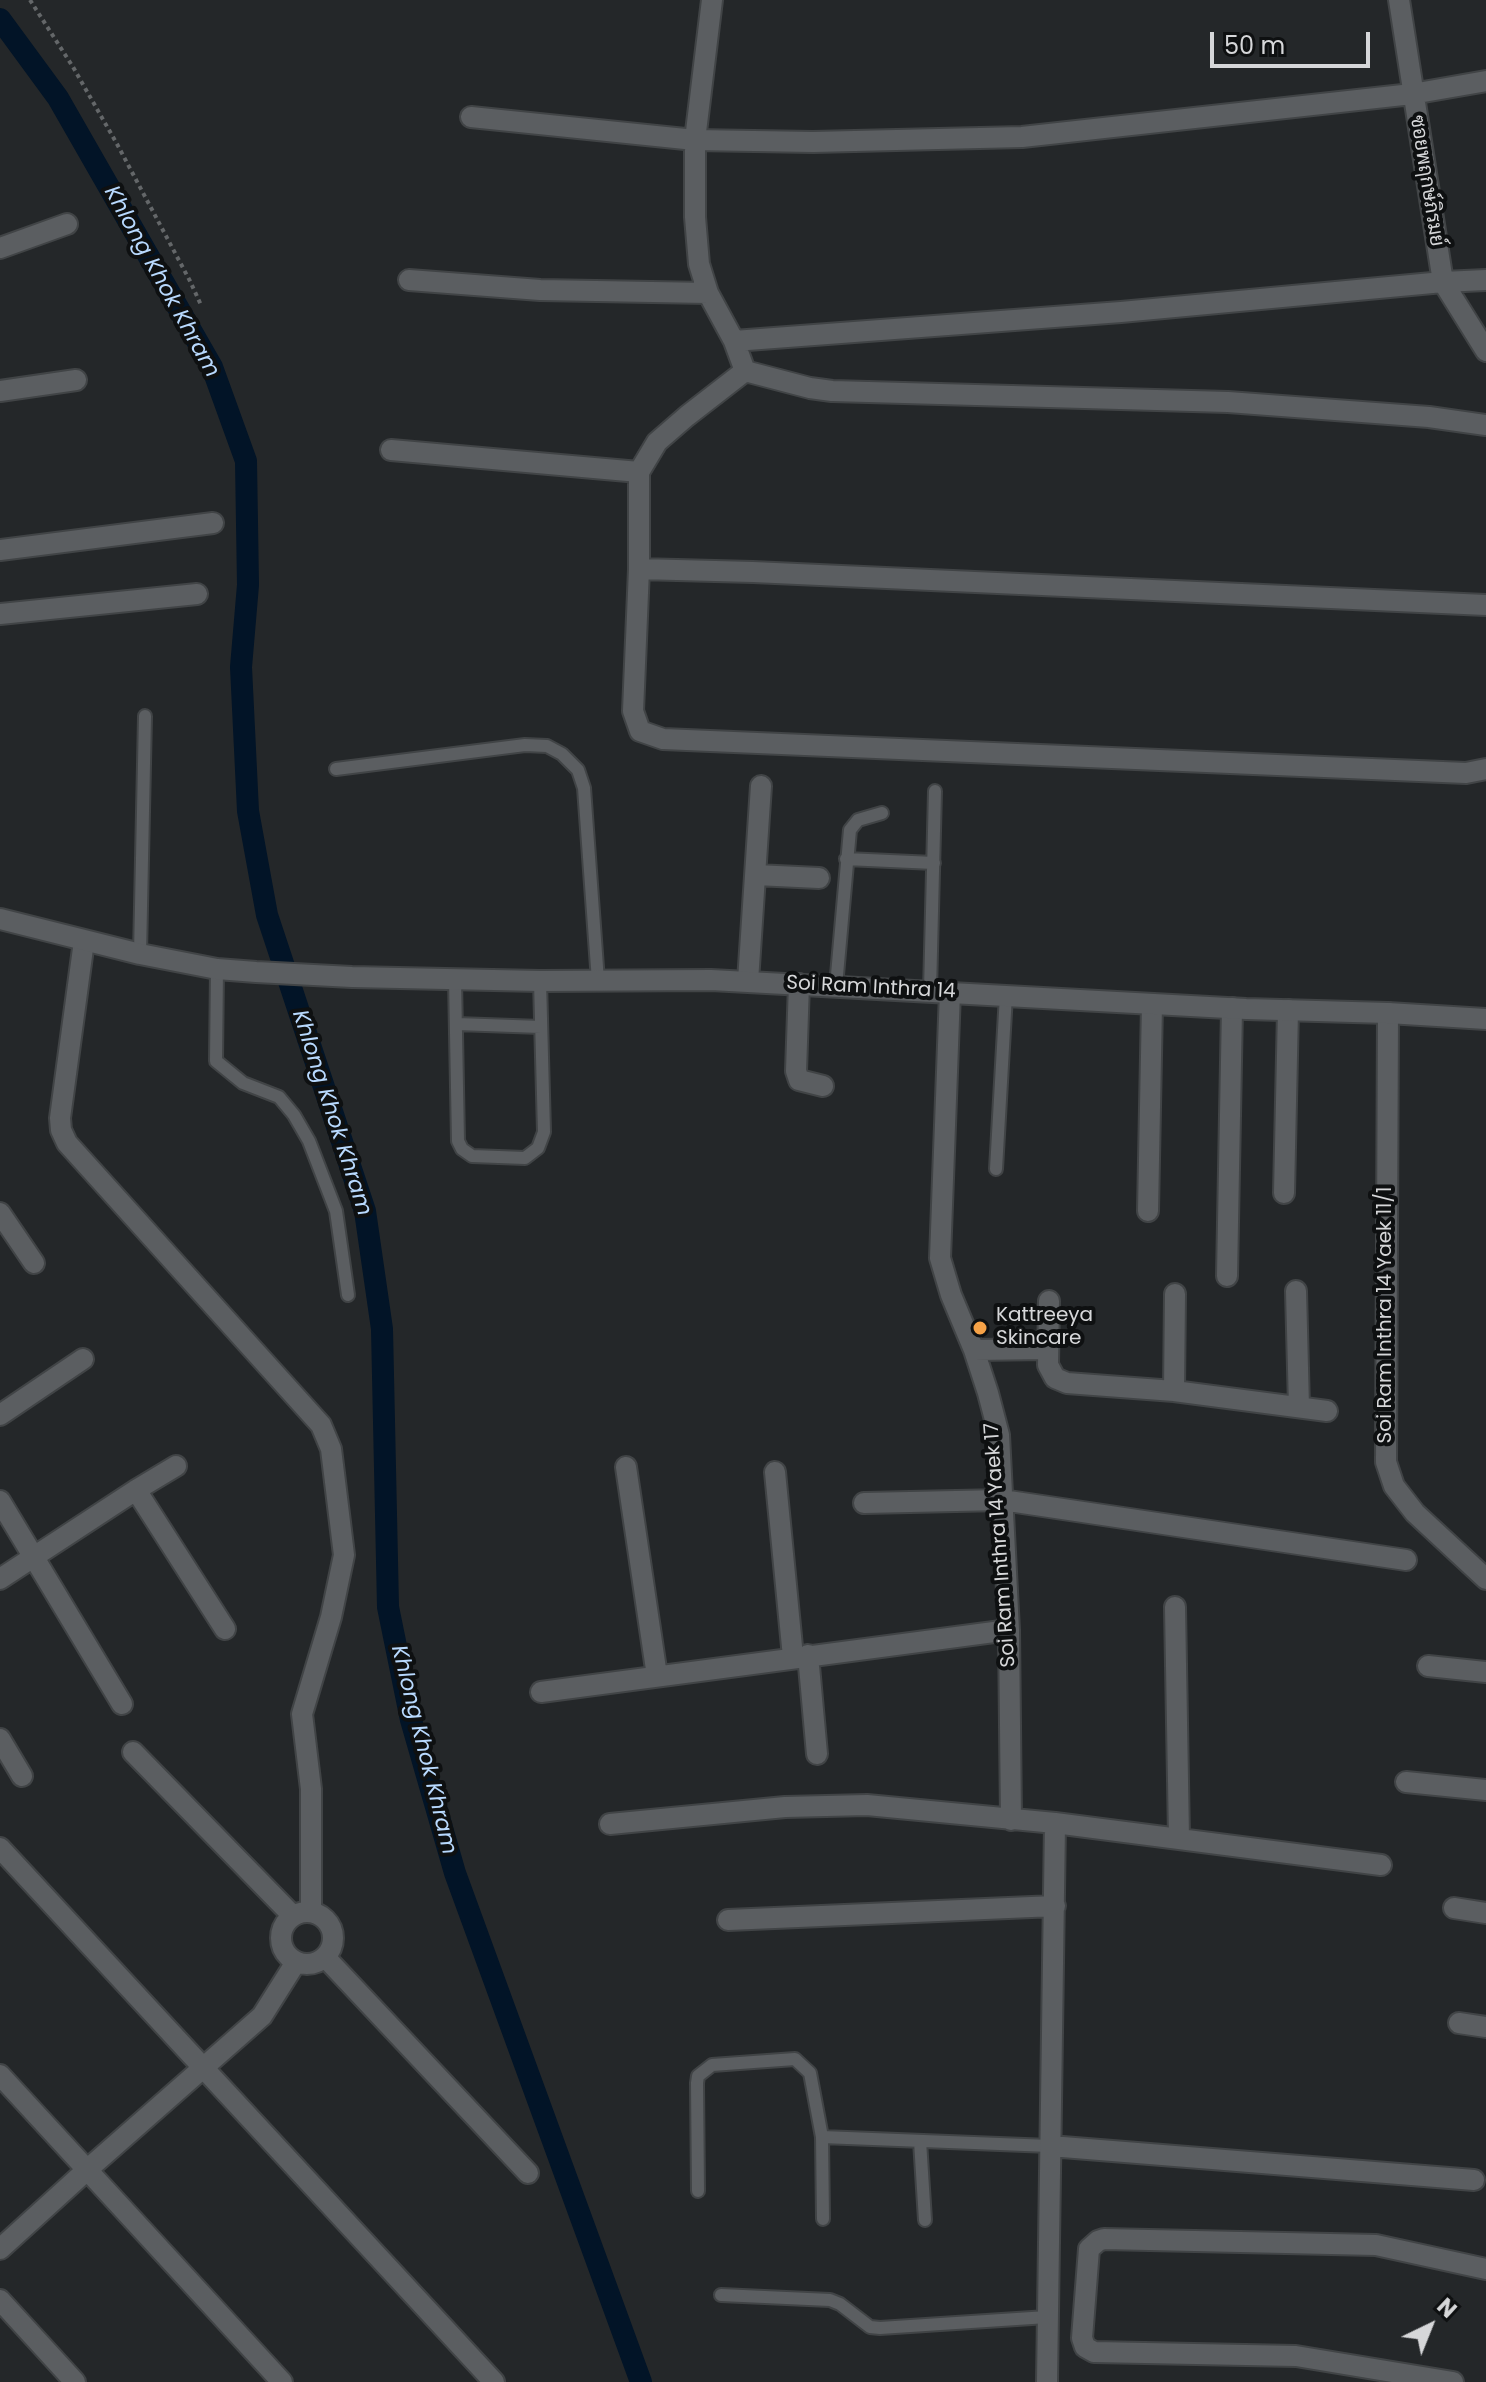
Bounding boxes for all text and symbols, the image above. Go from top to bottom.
scale bar [1214,16,1374,66]
text: 50 m [1224,29,1285,62]
street label: ซอยพฤกษ์ภิรมย์ [1404,114,1448,248]
water label: Khlong Khok Khram [97,182,225,382]
street label: Soi Ram Inthra 14 [786,972,956,1004]
water label: Khlong Khok Khram [285,1007,377,1219]
street label: Soi Ram Inthra 14 Yaek 11/1 [1374,1187,1398,1443]
place label: Kattreeya Skincare [996,1304,1093,1351]
marker: Kattreeya Skincare [971,1319,989,1337]
street label: Soi Ram Inthra 14 Yaek 17 [980,1422,1022,1668]
water label: Khlong Khok Khram [384,1643,462,1857]
north arrow [1390,2286,1470,2366]
text: N [1430,2291,1463,2325]

